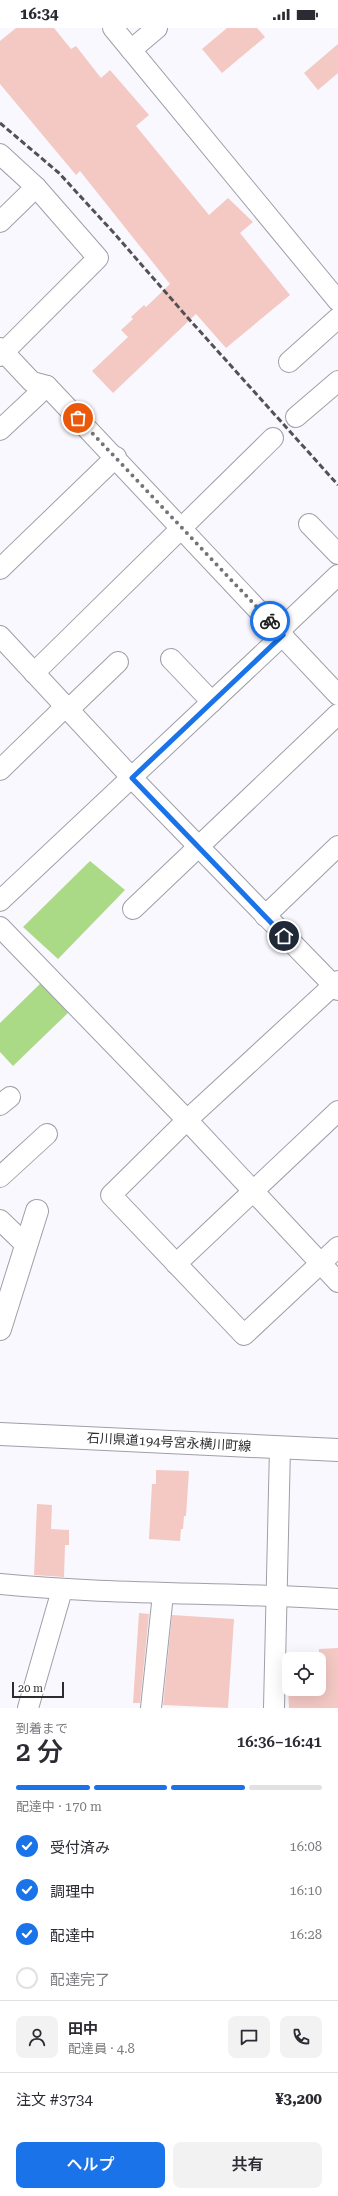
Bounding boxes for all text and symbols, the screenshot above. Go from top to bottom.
text: 16:34 [20,5,58,23]
pin [61,401,95,435]
icon: bag [67,407,89,429]
courier [250,601,290,641]
icon: bike [259,610,281,632]
pin [267,919,301,953]
icon: home [273,925,295,947]
street label: 石川県道194号宮永横川町線 [86,1430,252,1454]
map controls [282,1652,326,1696]
button: locate [282,1652,326,1696]
scale bar [12,1680,64,1699]
text: 20 m [18,1682,43,1695]
text: 到着まで [16,1721,68,1736]
text: 16:36–16:41 [237,1733,322,1751]
text: 2 分 [16,1737,63,1767]
text: 配達中 · 170 m [16,1799,102,1814]
icon: check [16,1835,38,1857]
text: 受付済み [50,1839,110,1857]
text: 16:08 [290,1839,322,1854]
icon: check [16,1879,38,1901]
text: 調理中 [50,1883,95,1901]
text: 16:10 [290,1883,322,1898]
icon: check [16,1923,38,1945]
text: 配達中 [50,1927,95,1945]
text: 16:28 [290,1927,322,1942]
text: 配達完了 [50,1971,110,1989]
button: person [16,2016,58,2058]
button: chat [228,2016,270,2058]
button: phone [280,2016,322,2058]
text: 田中 [68,2020,98,2038]
text: 配達員 · 4.8 [68,2041,135,2056]
text: ¥3,200 [275,2090,322,2108]
text: 注文 #3734 [16,2091,93,2109]
button: ヘルプ [16,2142,165,2188]
button: 共有 [173,2142,322,2188]

